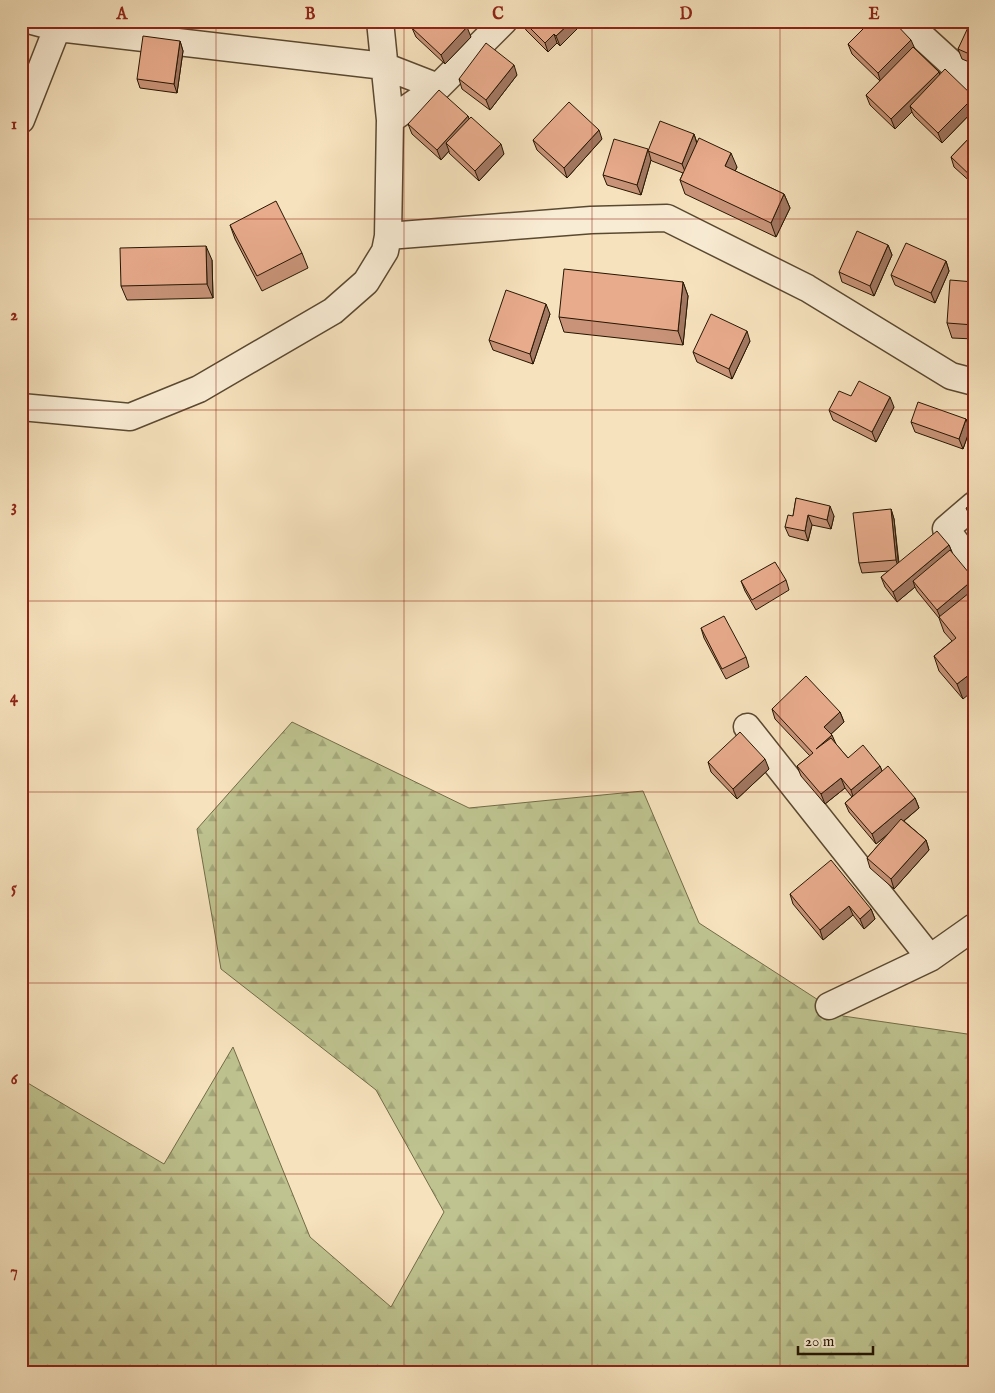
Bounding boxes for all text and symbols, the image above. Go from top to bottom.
text: A [116,5,129,25]
text: B [305,5,316,25]
text: C [492,5,504,25]
text: D [680,5,693,25]
text: E [868,5,880,25]
text: 1 [11,115,17,135]
text: 2 [10,306,18,326]
text: 3 [11,497,17,517]
text: 4 [10,688,19,708]
text: 5 [11,879,17,899]
text: 6 [11,1070,19,1090]
text: 7 [10,1262,18,1282]
scale bar [798,1323,872,1355]
text: 20 m [805,1332,835,1351]

